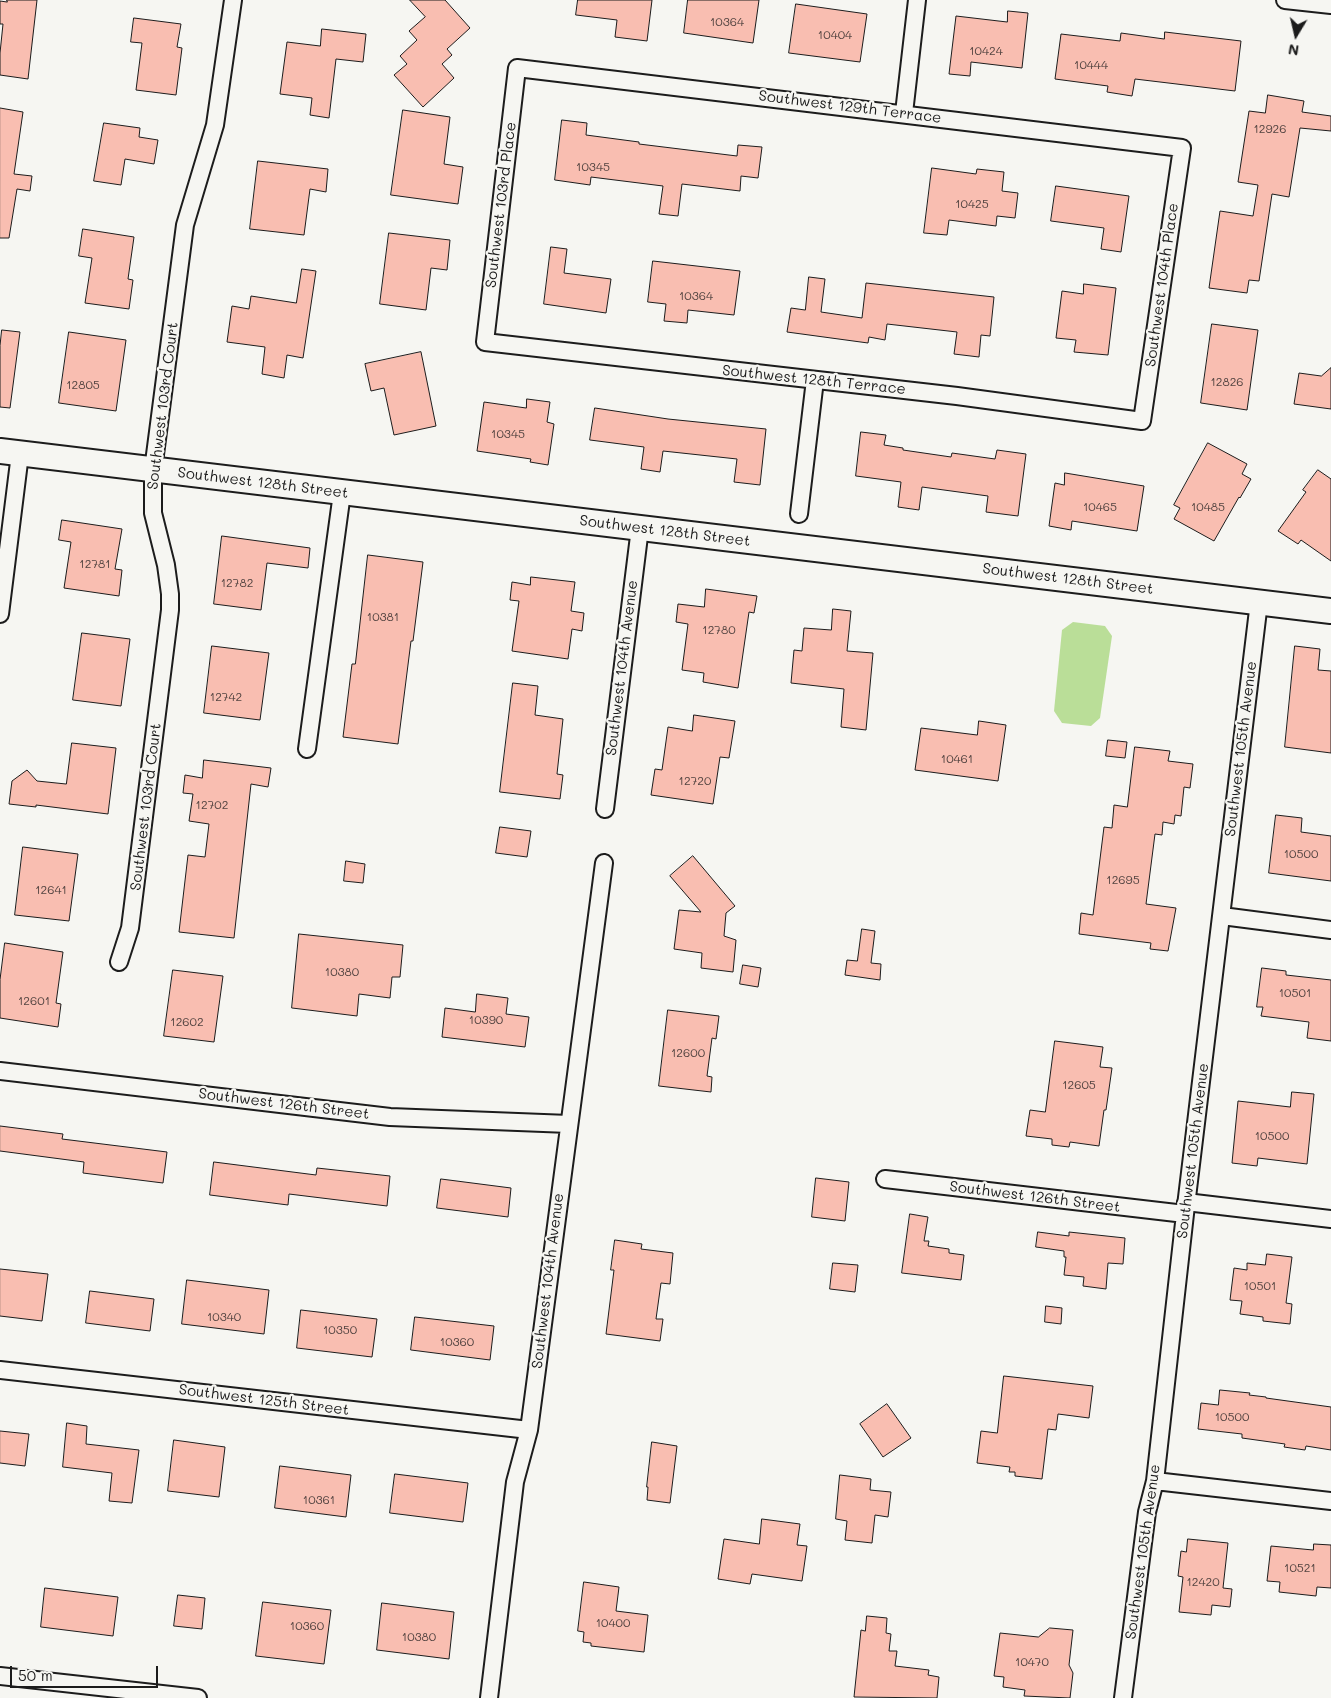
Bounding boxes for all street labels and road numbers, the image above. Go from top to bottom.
street label: Southwest 129th Terrace [758,87,942,127]
street label: Southwest 103rd Place [482,121,520,289]
street label: Southwest 104th Place [1142,202,1182,368]
street label: Southwest 103rd Court [144,321,182,491]
street label: Southwest 128th Terrace [721,361,907,399]
street label: Southwest 128th Street [177,464,349,502]
street label: Southwest 128th Street [579,512,751,550]
street label: Southwest 128th Street [982,560,1154,598]
street label: Southwest 104th Avenue [602,579,642,757]
street label: Southwest 105th Avenue [1221,660,1261,838]
street label: Southwest 103rd Court [127,722,165,892]
street label: Southwest 105th Avenue [1173,1062,1213,1240]
street label: Southwest 126th Street [198,1085,370,1123]
street label: Southwest 126th Street [949,1178,1121,1216]
street label: Southwest 104th Avenue [528,1192,568,1370]
street label: Southwest 125th Street [178,1381,350,1419]
street label: Southwest 105th Avenue [1122,1463,1164,1641]

